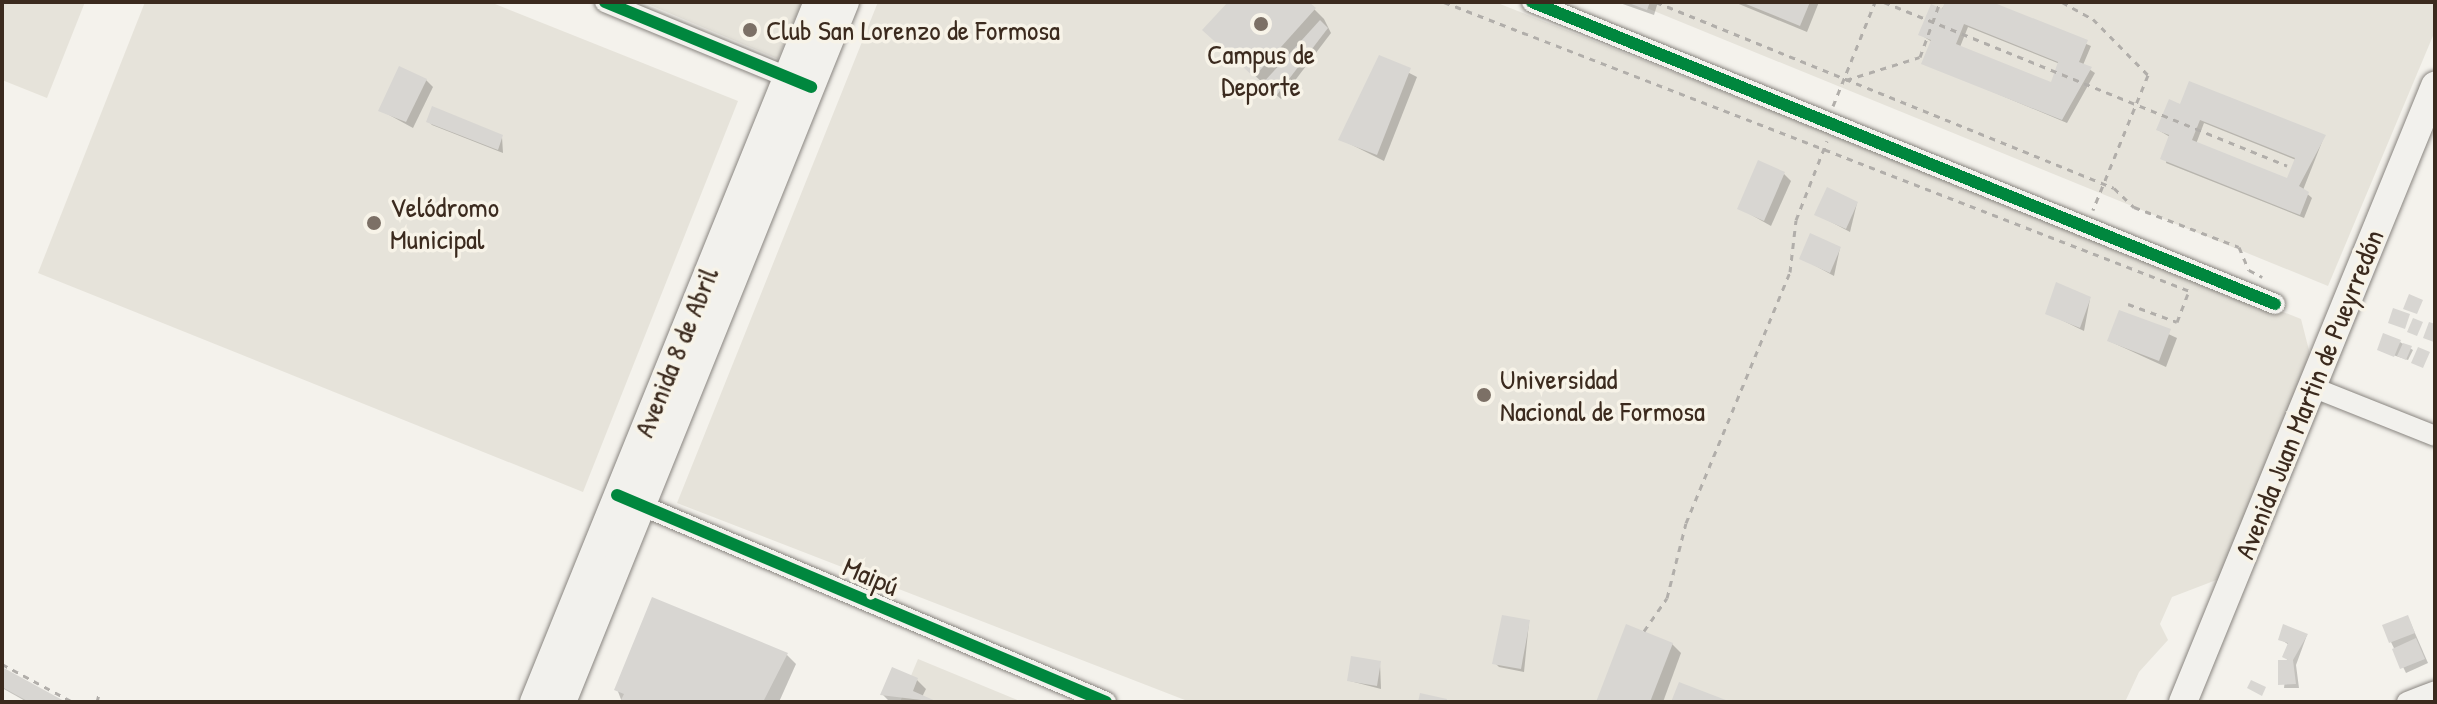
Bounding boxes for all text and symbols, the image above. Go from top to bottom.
place label: Club San Lorenzo de Formosa [766,13,1060,47]
marker: Campus de Deporte [1252,15,1270,33]
marker: Club San Lorenzo de Formosa [741,21,759,39]
place label: Campus de Deporte [1207,37,1315,103]
place label: Velódromo Municipal [390,190,499,256]
marker: Velódromo Municipal [365,214,383,232]
street label: Avenida Juan Martin de Pueyrredón [2227,225,2391,563]
street label: Avenida 8 de Abril [627,262,725,442]
place label: Universidad Nacional de Formosa [1500,362,1705,428]
marker: Universidad Nacional de Formosa [1475,386,1493,404]
street label: Maipú [838,549,904,603]

